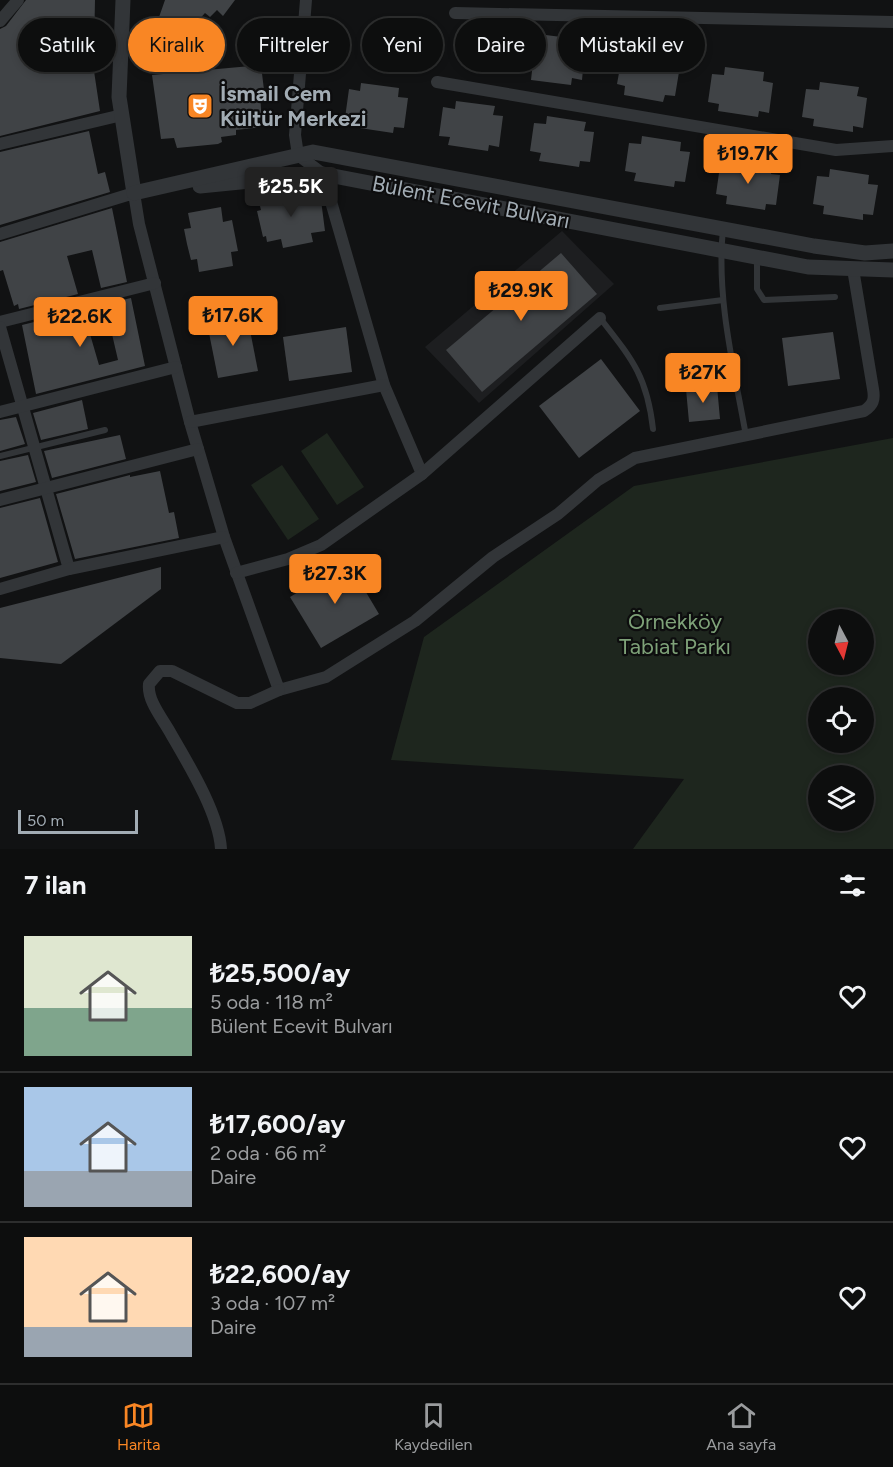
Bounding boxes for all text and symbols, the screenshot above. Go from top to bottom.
chip: Satılık [18,18,116,72]
chip: Kiralık [128,18,225,72]
chip: Filtreler [237,18,350,72]
chip: Yeni [362,18,443,72]
chip: Daire [455,18,546,72]
chip: Müstakil ev [558,18,705,72]
place label: İsmail Cem Kültür Merkezi [220,80,366,132]
theatre icon: İsmail Cem Kültür Merkezi [185,91,215,121]
pin: ₺19.7K [699,134,797,185]
text: ₺19.7K [718,141,778,165]
pin: ₺25.5K [242,167,340,218]
street label: Bülent Ecevit Bulvarı [370,170,572,234]
text: ₺25.5K [259,174,323,198]
pin: ₺29.9K [472,271,570,322]
text: ₺29.9K [489,278,553,302]
pin: ₺17.6K [184,296,282,347]
pin: ₺22.6K [31,297,129,348]
text: ₺17.6K [203,303,263,327]
text: ₺22.6K [48,304,112,328]
pin: ₺27K [667,353,739,404]
text: ₺27K [679,360,727,384]
pin: ₺27.3K [286,554,384,605]
text: ₺27.3K [303,561,367,585]
park label: Örnekköy Tabiat Parkı [619,608,731,660]
north arrow [808,609,874,675]
map controls [808,609,874,831]
button: locate [808,687,874,753]
button: layers [808,765,874,831]
scale bar [18,807,138,834]
text: 50 m [27,811,64,830]
text: 7 ilan [24,869,86,901]
icon: filters [836,869,869,902]
text: ₺25,500/ay [210,957,350,989]
icon: home [72,960,144,1032]
icon: heart [836,980,869,1013]
text: 5 oda · 118 m² [210,990,333,1014]
text: Bülent Ecevit Bulvarı [210,1014,393,1038]
text: ₺17,600/ay [210,1108,345,1140]
icon: home [72,1111,144,1183]
icon: heart [836,1131,869,1164]
text: 2 oda · 66 m² [210,1141,326,1165]
text: Daire [210,1165,256,1189]
text: ₺22,600/ay [210,1258,350,1290]
icon: home [72,1261,144,1333]
icon: heart [836,1281,869,1314]
text: 3 oda · 107 m² [210,1291,335,1315]
text: Daire [210,1315,256,1339]
tab: Harita [117,1399,160,1454]
tab: Kaydedilen [394,1399,472,1454]
tab: Ana sayfa [706,1399,776,1454]

